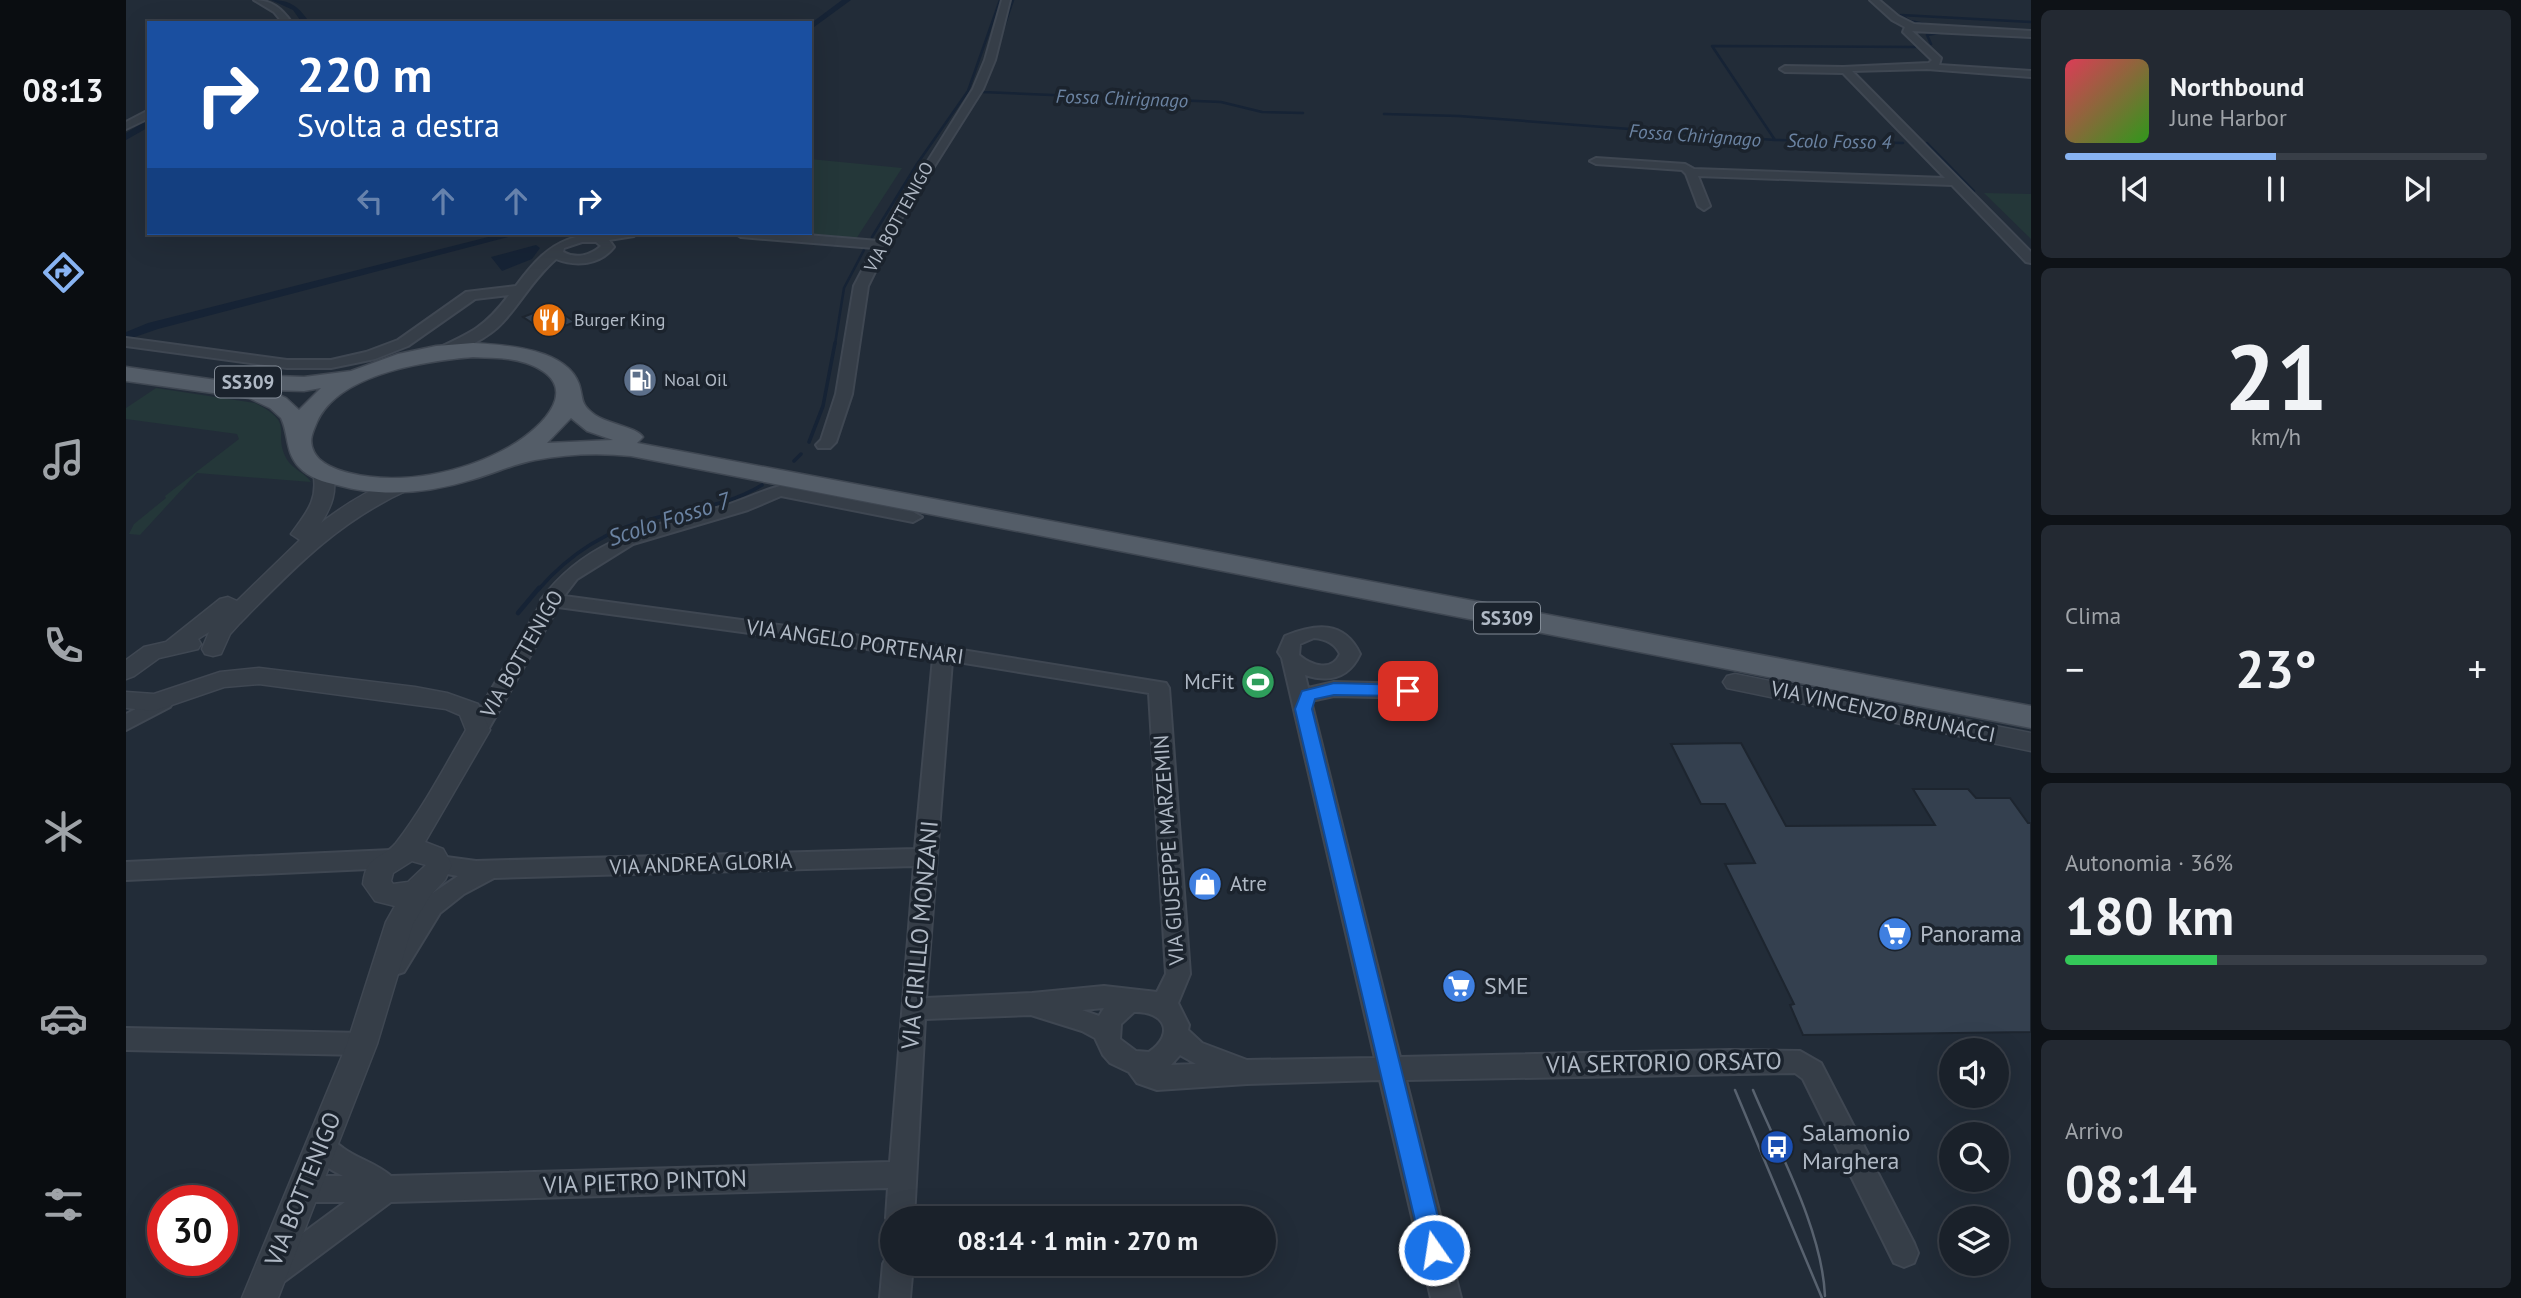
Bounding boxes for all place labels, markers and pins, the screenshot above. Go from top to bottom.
restaurant icon: Burger King [530,301,568,339]
place label: Burger King [574,308,665,331]
fuel station icon: Noal Oil [621,361,659,399]
place label: Noal Oil [664,368,728,391]
pin [1378,661,1438,721]
sports icon: McFit [1239,663,1277,701]
place label: McFit [1184,668,1234,695]
shop icon: Atre [1186,865,1224,903]
place label: Atre [1230,870,1267,897]
supermarket icon: Panorama [1876,915,1914,953]
place label: Panorama [1920,918,2022,949]
supermarket icon: SME [1440,967,1478,1005]
place label: SME [1484,970,1529,1001]
place label: Salamonio Marghera [1802,1117,1910,1176]
bus stop icon: Salamonio Marghera [1758,1128,1796,1166]

